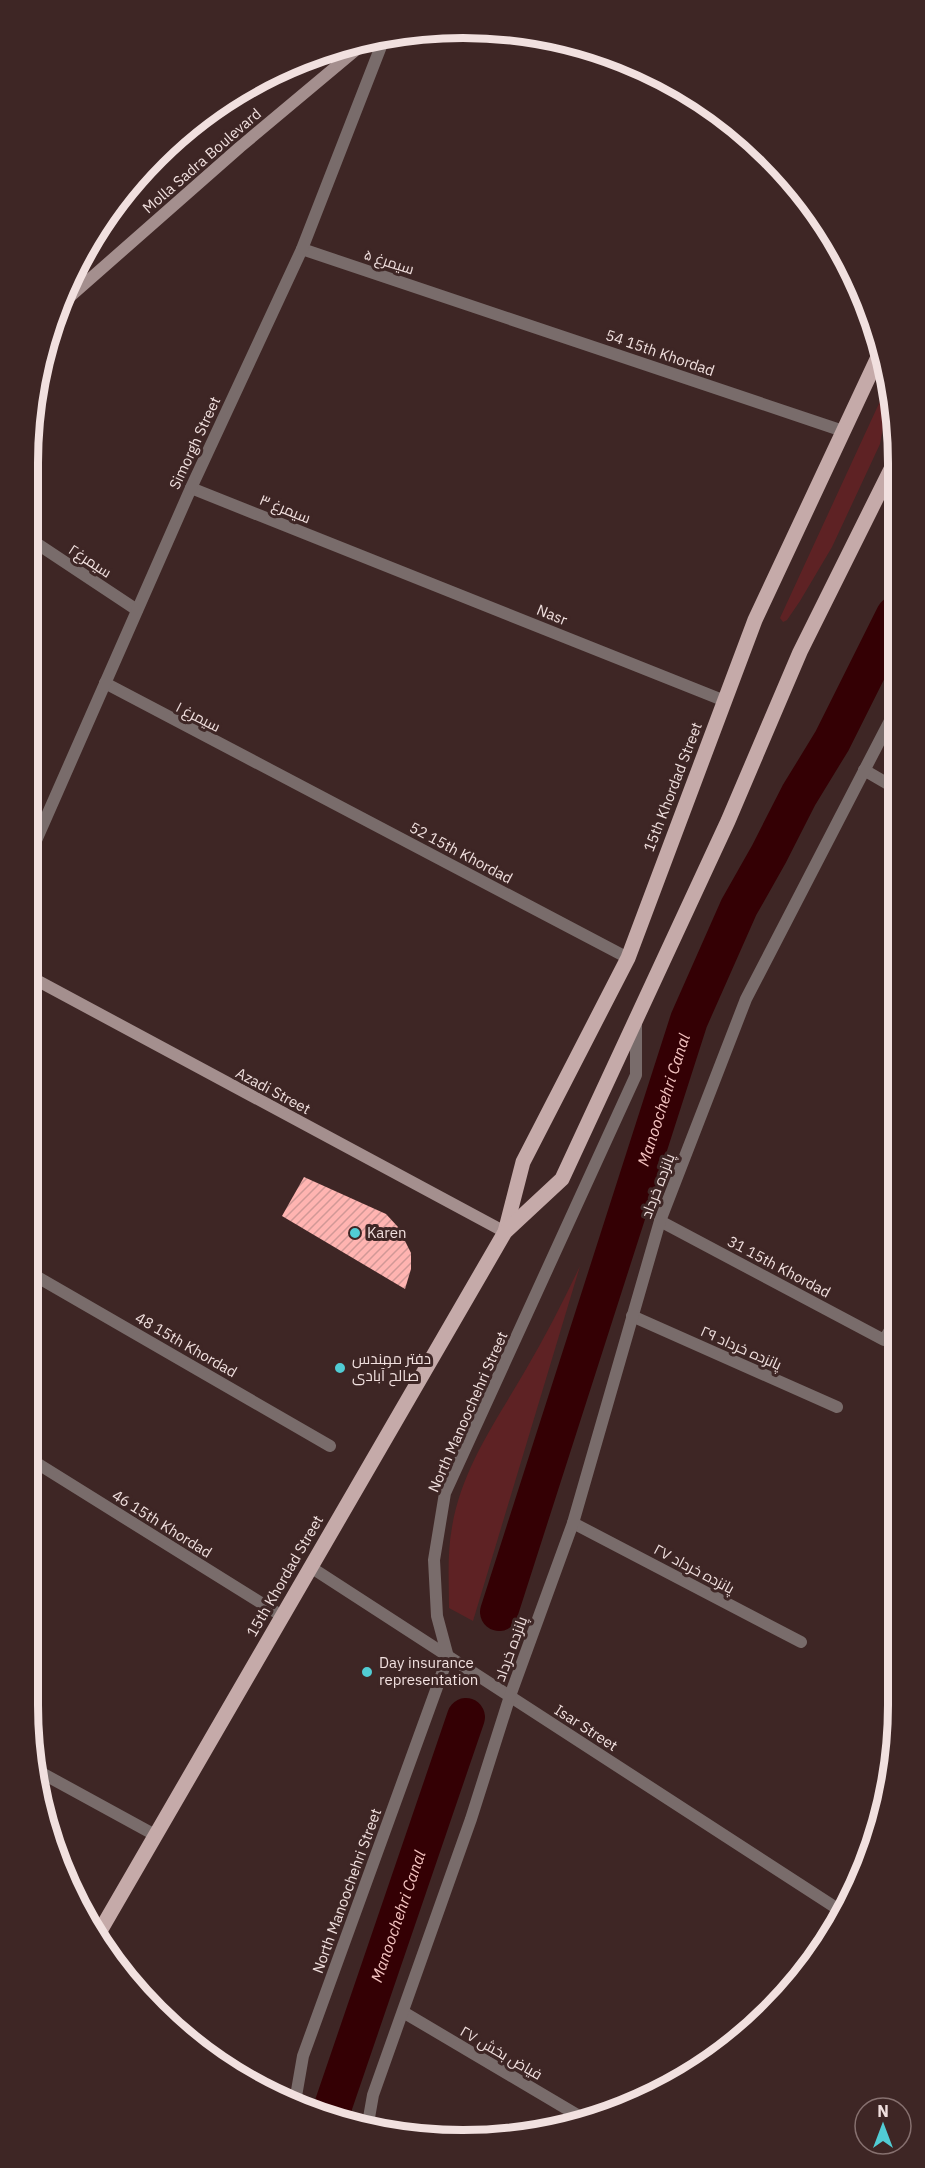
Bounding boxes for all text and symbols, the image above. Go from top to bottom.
street label: Molla Sadra Boulevard [138,104,265,217]
street label: سیمرغ ۵ [361,245,417,280]
street label: 54 15th Khordad [603,325,717,380]
street label: Simorgh Street [165,393,224,492]
street label: سیمرغ ۳ [256,490,314,529]
street label: سیمرغ۲ [64,540,115,583]
street label: Nasr [534,600,571,629]
street label: سیمرغ ۱ [172,697,224,738]
street label: 15th Khordad Street [639,719,706,854]
street label: 52 15th Khordad [406,817,516,888]
water label: Manoochehri Canal [633,1030,694,1168]
street label: Azadi Street [233,1063,314,1118]
street label: پانزده خرداد [637,1151,679,1221]
place label: Karen [367,1223,406,1242]
marker: Karen [348,1226,362,1240]
street label: 31 15th Khordad [724,1231,834,1302]
street label: 48 15th Khordad [132,1308,240,1381]
street label: پانزده خرداد ۲۹ [697,1321,785,1375]
street label: North Manoochehri Street [423,1328,512,1495]
place label: دفتر مهندس صالح آبادی [352,1349,431,1387]
marker: دفتر مهندس صالح آبادی [333,1361,347,1375]
street label: 46 15th Khordad [109,1485,216,1562]
street label: 15th Khordad Street [242,1512,327,1640]
street label: پانزده خرداد ۲۷ [650,1539,738,1599]
street label: پانزده خرداد [490,1614,532,1684]
place label: Day insurance representation [379,1653,478,1689]
marker: Day insurance representation [360,1665,374,1679]
street label: Isar Street [551,1700,621,1755]
street label: North Manoochehri Street [308,1806,385,1976]
water label: Manoochehri Canal [366,1847,430,1985]
street label: فیاض بخش ۲۷ [456,2021,546,2085]
north arrow [853,2096,913,2156]
text: N [877,2101,889,2121]

